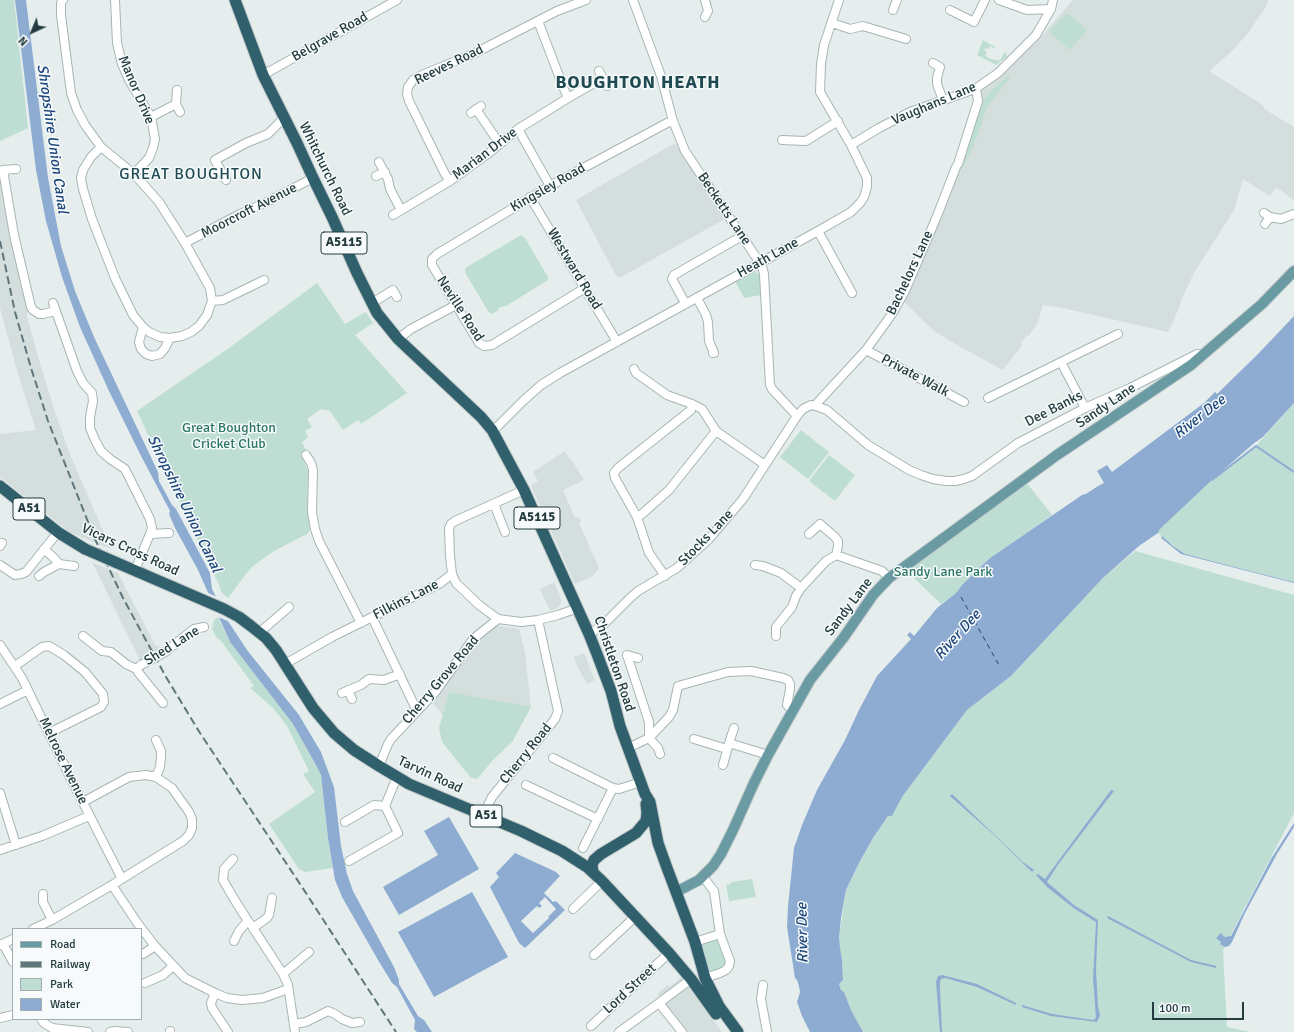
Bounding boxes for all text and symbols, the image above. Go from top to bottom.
street label: Belgrave Road [289,8,371,66]
north arrow [12,12,52,52]
text: N [16,34,31,48]
street label: Reeves Road [412,41,486,89]
street label: Manor Drive [114,53,158,127]
water label: Shropshire Union Canal [33,63,71,215]
district label: BOUGHTON HEATH [555,72,721,94]
street label: Vaughans Lane [889,79,979,129]
street label: Whitchurch Road [295,119,355,219]
street label: Marian Drive [449,124,521,184]
street label: Kingsley Road [508,160,588,216]
district label: GREAT BOUGHTON [119,165,263,185]
street label: Becketts Lane [694,170,754,248]
street label: Moorcroft Avenue [198,180,300,242]
street label: Westward Road [543,225,605,313]
street label: Bachelors Lane [883,228,937,318]
road number: A5115 [321,232,367,254]
street label: Heath Lane [734,234,802,282]
street label: Neville Road [433,273,487,345]
street label: Private Walk [878,351,952,401]
street label: Sandy Lane [1073,380,1139,432]
street label: Dee Banks [1022,387,1086,431]
water label: River Dee [1171,391,1229,443]
park label: Great Boughton Cricket Club [182,420,276,452]
water label: Shropshire Union Canal [143,432,225,576]
road number: A51 [13,498,45,520]
street label: Stocks Lane [675,506,737,570]
road number: A5115 [514,507,560,529]
street label: Vicars Cross Road [78,520,182,580]
park label: Sandy Lane Park [894,564,992,580]
street label: Sandy Lane [822,575,876,639]
street label: Filkins Lane [370,576,442,624]
water label: River Dee [931,606,985,664]
street label: Christleton Road [590,614,638,714]
street label: Shed Lane [141,622,203,670]
street label: Cherry Grove Road [399,632,483,728]
street label: Melrose Avenue [35,715,91,807]
street label: Cherry Road [496,720,556,788]
street label: Tarvin Road [395,753,465,797]
road number: A51 [470,805,502,827]
water label: River Dee [793,903,813,963]
legend [12,928,142,1020]
text: Road [50,937,76,952]
text: Railway [50,957,90,972]
street label: Lord Street [600,960,660,1018]
text: Park [50,977,73,992]
scale bar [1154,994,1246,1020]
text: Water [50,997,80,1012]
text: 100 m [1159,1001,1191,1016]

